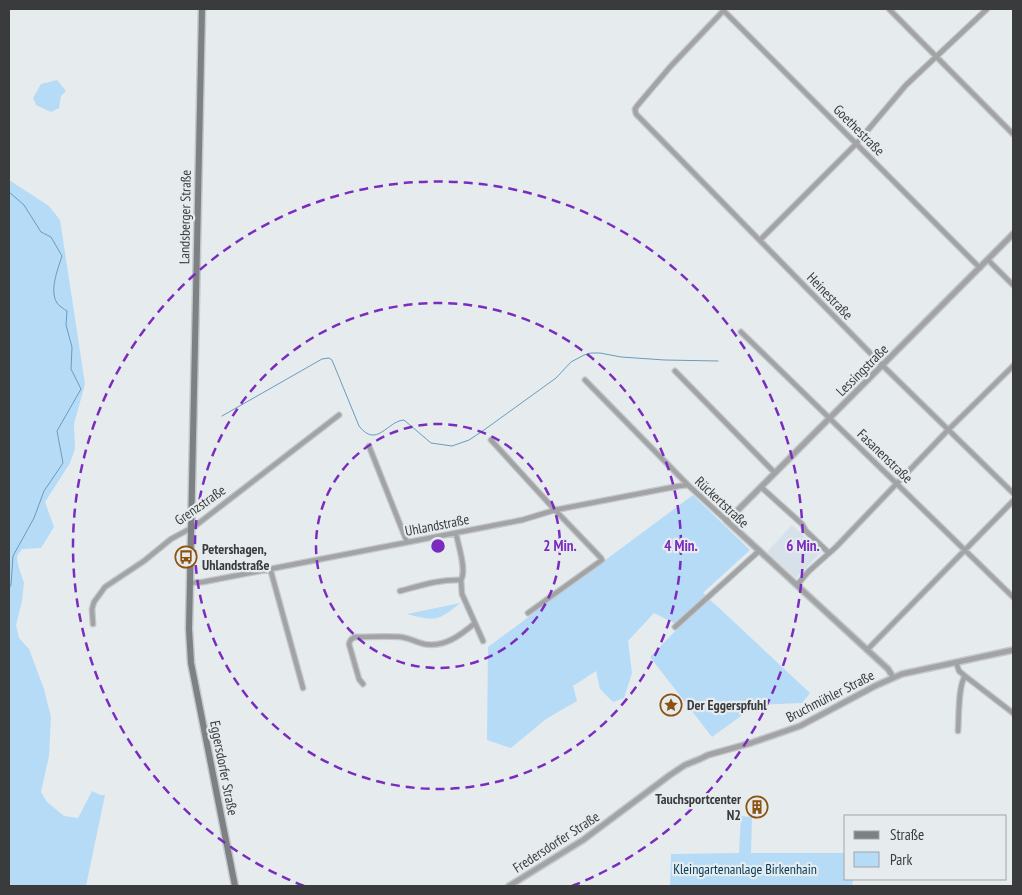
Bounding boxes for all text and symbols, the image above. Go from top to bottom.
street label: Goethestraße [830,101,889,160]
street label: Landsberger Straße [175,169,195,264]
street label: Heinestraße [803,269,857,324]
street label: Lessingstraße [832,340,892,400]
street label: Fasanenstraße [853,425,917,487]
street label: Rückertstraße [691,472,753,532]
street label: Grenzstraße [171,481,229,529]
street label: Uhlandstraße [403,510,471,540]
text: 2 Min. [543,536,577,555]
text: 4 Min. [664,536,698,555]
text: 6 Min. [786,536,820,555]
centre of rings [429,537,447,555]
place label: Petershagen, Uhlandstraße [202,540,270,574]
bus stop icon: Petershagen, Uhlandstraße [174,545,198,569]
street label: Bruchmühler Straße [783,666,877,726]
place icon: Der Eggerspfuhl [659,693,683,717]
place label: Der Eggerspfuhl [687,696,767,714]
street label: Eggersdorfer Straße [206,719,242,817]
place label: Tauchsportcenter N2 [655,790,742,824]
building icon: Tauchsportcenter N2 [745,795,769,819]
street label: Fredersdorfer Straße [509,807,603,877]
legend [844,815,1007,880]
text: Straße [890,825,924,844]
text: Park [890,850,912,869]
park label: Kleingartenanlage Birkenhain [673,860,817,878]

